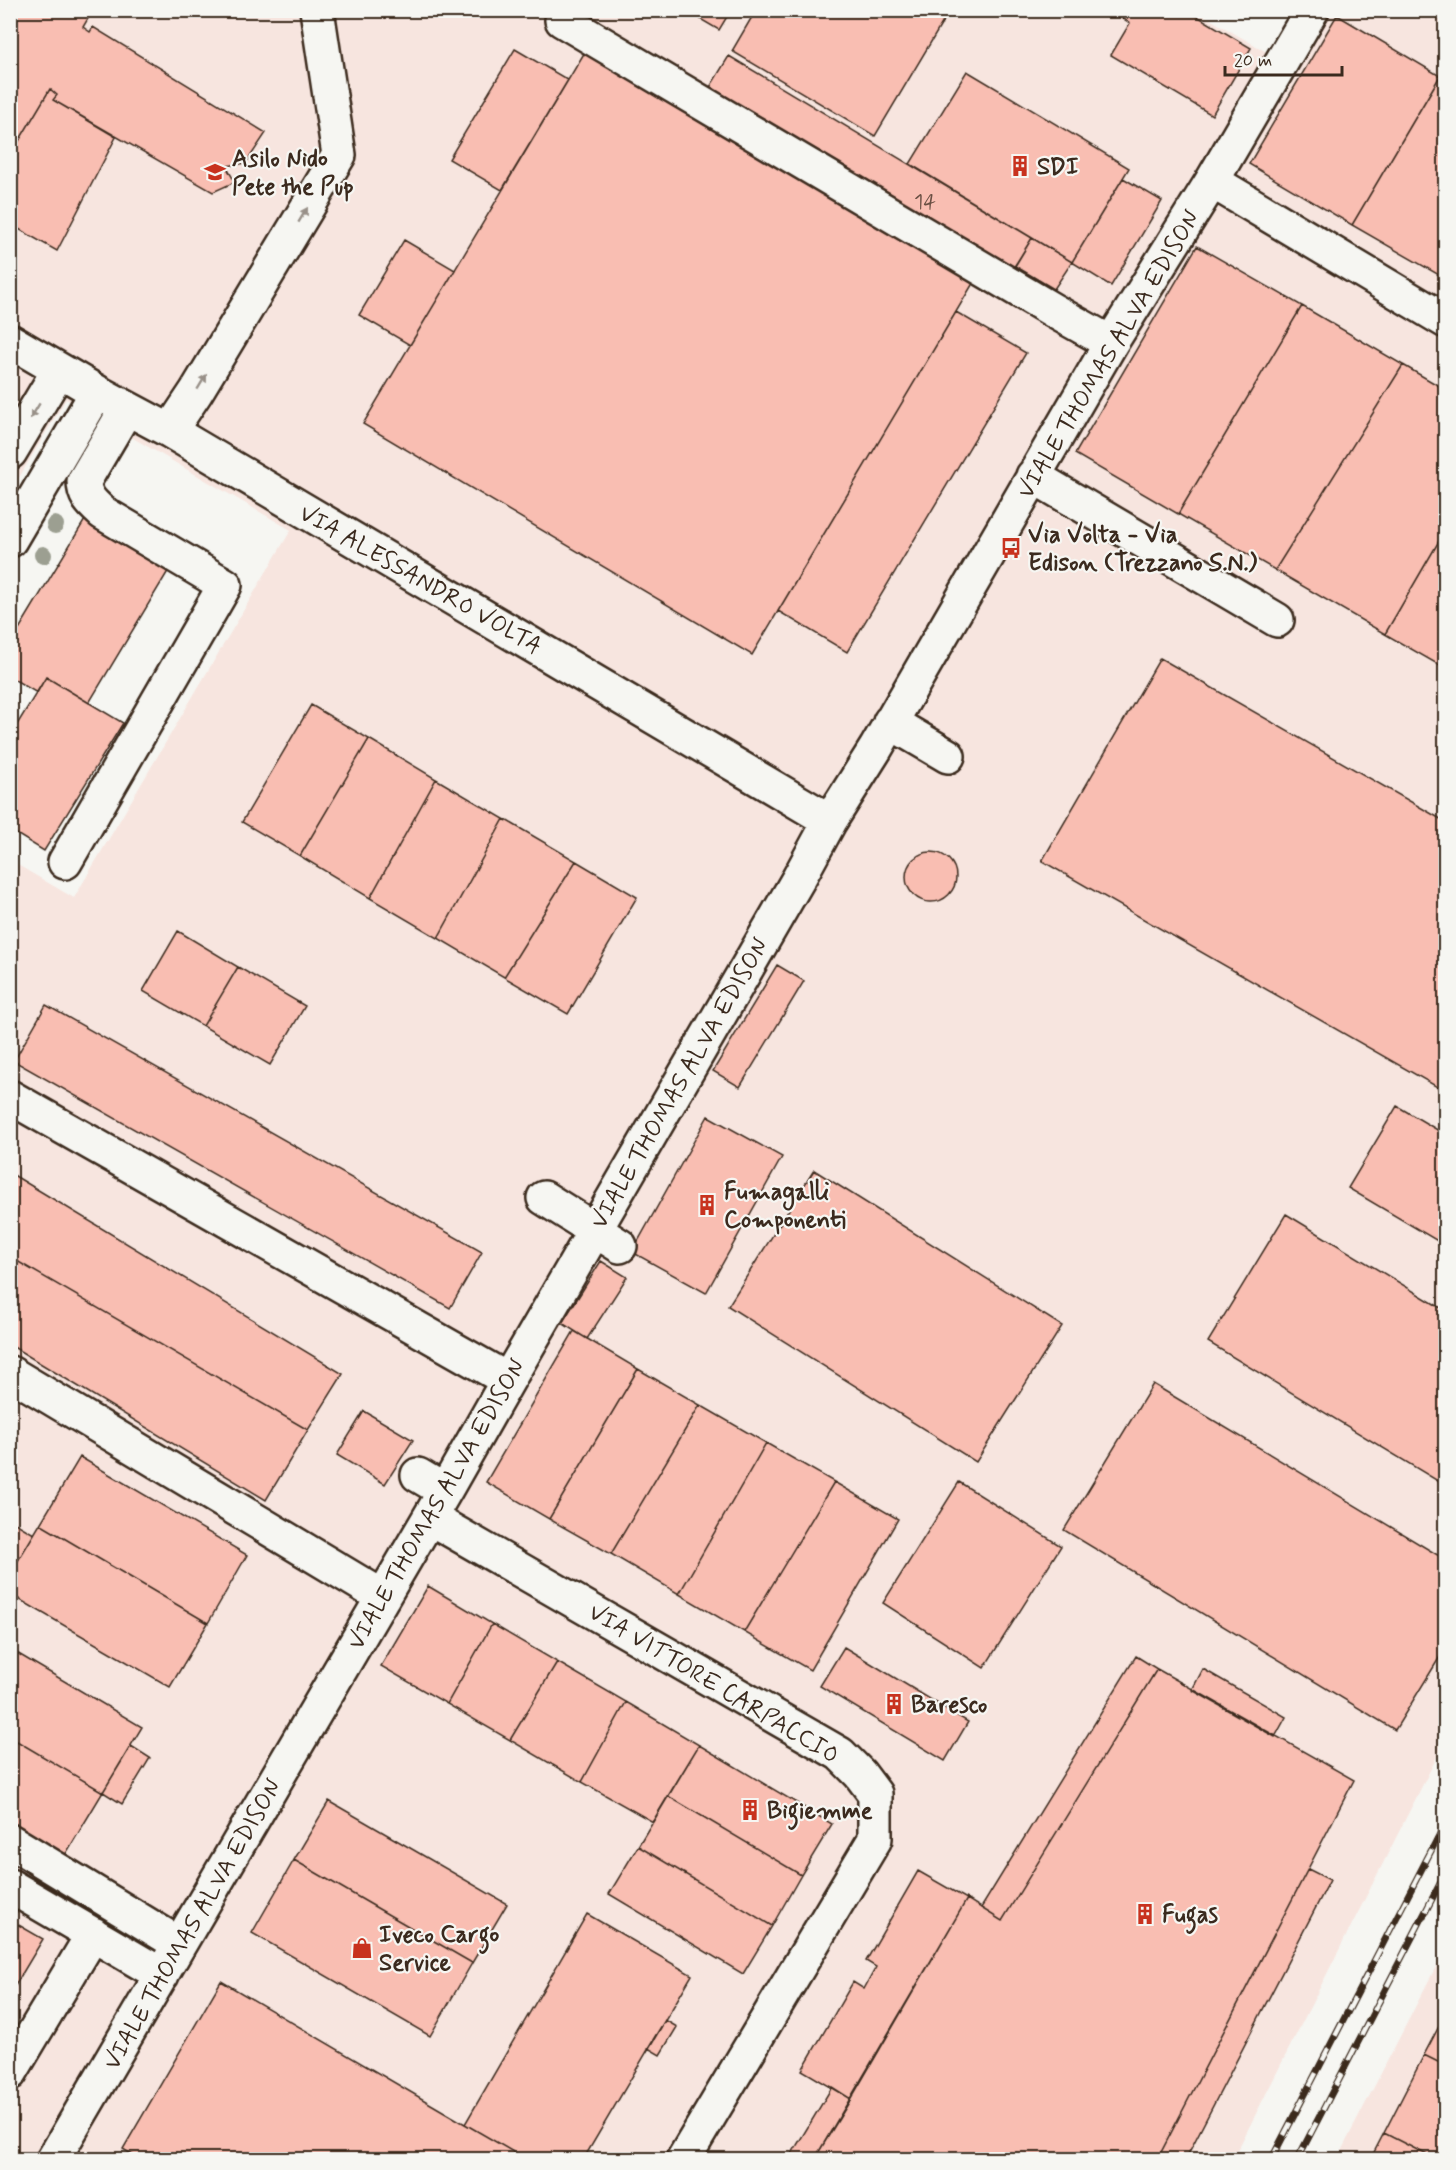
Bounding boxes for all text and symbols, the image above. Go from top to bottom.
scale bar [1225,39,1342,77]
text: 20 m [1234,49,1272,73]
place label: Asilo Nido Pete the Pup [232,144,354,203]
place label: SDI [1037,152,1079,183]
building icon: SDI [1008,154,1032,178]
school or university icon: Asilo Nido Pete the Pup [203,160,227,184]
house number: 14 [914,188,936,216]
street label: VIALE THOMAS ALVA EDISON [1011,205,1208,505]
one-way arrow [297,207,308,223]
one-way arrow [196,374,207,390]
one-way arrow [30,403,40,420]
street label: VIA ALESSANDRO VOLTA [293,498,547,663]
place label: Via Volta - Via Edison (Trezzano S.N.) [1028,520,1257,579]
bus stop icon: Via Volta - Via Edison (Trezzano S.N.) [999,536,1023,560]
street label: VIALE THOMAS ALVA EDISON [584,932,777,1235]
place label: Fumagalli Componenti [724,1177,846,1236]
building icon: Fumagalli Componenti [695,1193,719,1217]
street label: VIALE THOMAS ALVA EDISON [341,1353,534,1656]
street label: VIA VITTORE CARPACCIO [582,1597,844,1771]
place label: Baresco [911,1690,987,1721]
building icon: Baresco [882,1692,906,1716]
street label: VIALE THOMAS ALVA EDISON [97,1773,290,2076]
place label: Bigiemme [767,1796,873,1830]
building icon: Bigiemme [738,1798,762,1822]
place label: Fugas [1162,1900,1219,1934]
building icon: Fugas [1133,1902,1157,1926]
place label: Iveco Cargo Service [379,1920,499,1979]
shop icon: Iveco Cargo Service [350,1936,374,1960]

